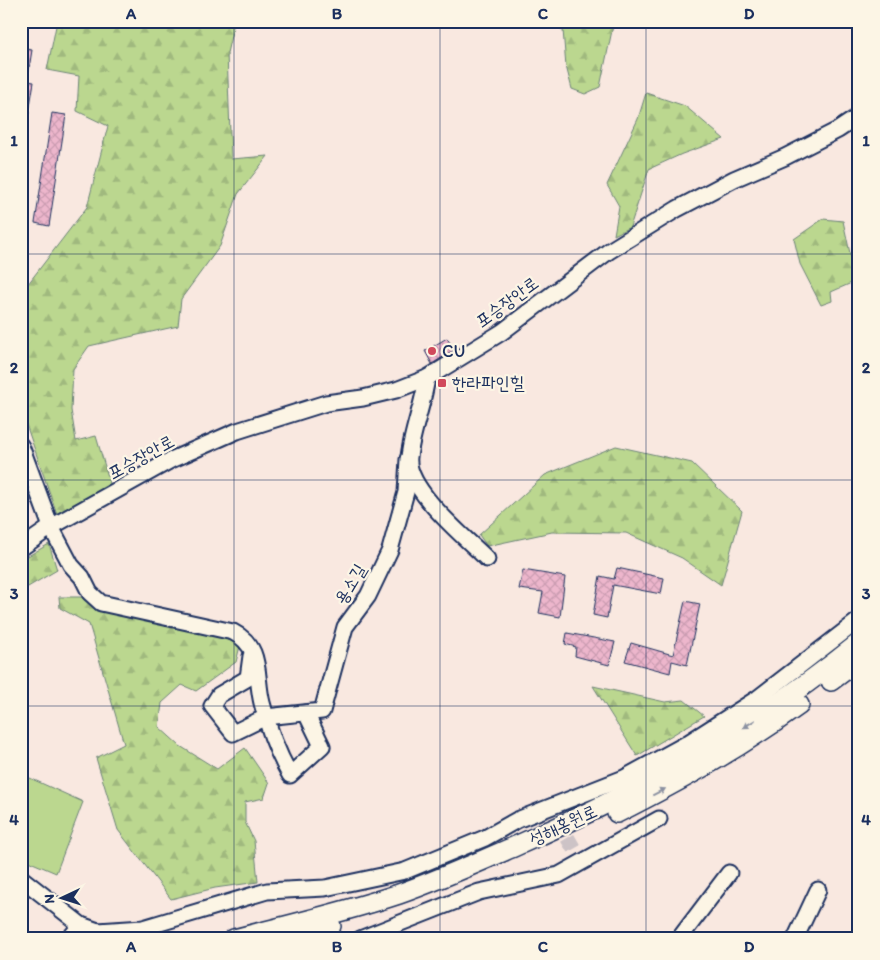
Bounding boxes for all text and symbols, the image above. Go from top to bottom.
text: A [125,4,137,23]
text: B [332,4,343,23]
text: C [538,4,549,23]
text: D [744,4,755,23]
text: 1 [10,131,18,150]
text: 1 [862,131,870,150]
street label: 포승장안로 [471,272,543,332]
place label: CU [442,340,466,362]
marker: CU [426,345,438,357]
text: 2 [10,358,19,377]
text: 2 [862,358,871,377]
place label: 한라파인힐 [452,372,525,394]
marker: 한라파인힐 [436,377,448,389]
street label: 포승장안로 [104,430,178,484]
street label: 용소길 [329,559,371,608]
text: 3 [10,584,19,603]
text: 3 [862,584,871,603]
one-way arrow [743,719,756,729]
one-way arrow [652,788,667,796]
street label: 성해홍원로 [526,800,600,850]
text: 4 [9,810,19,829]
text: 4 [861,810,871,829]
north arrow [38,872,88,922]
text: N [41,894,58,904]
text: A [125,937,137,956]
text: B [332,937,343,956]
text: C [538,937,549,956]
text: D [744,937,755,956]

